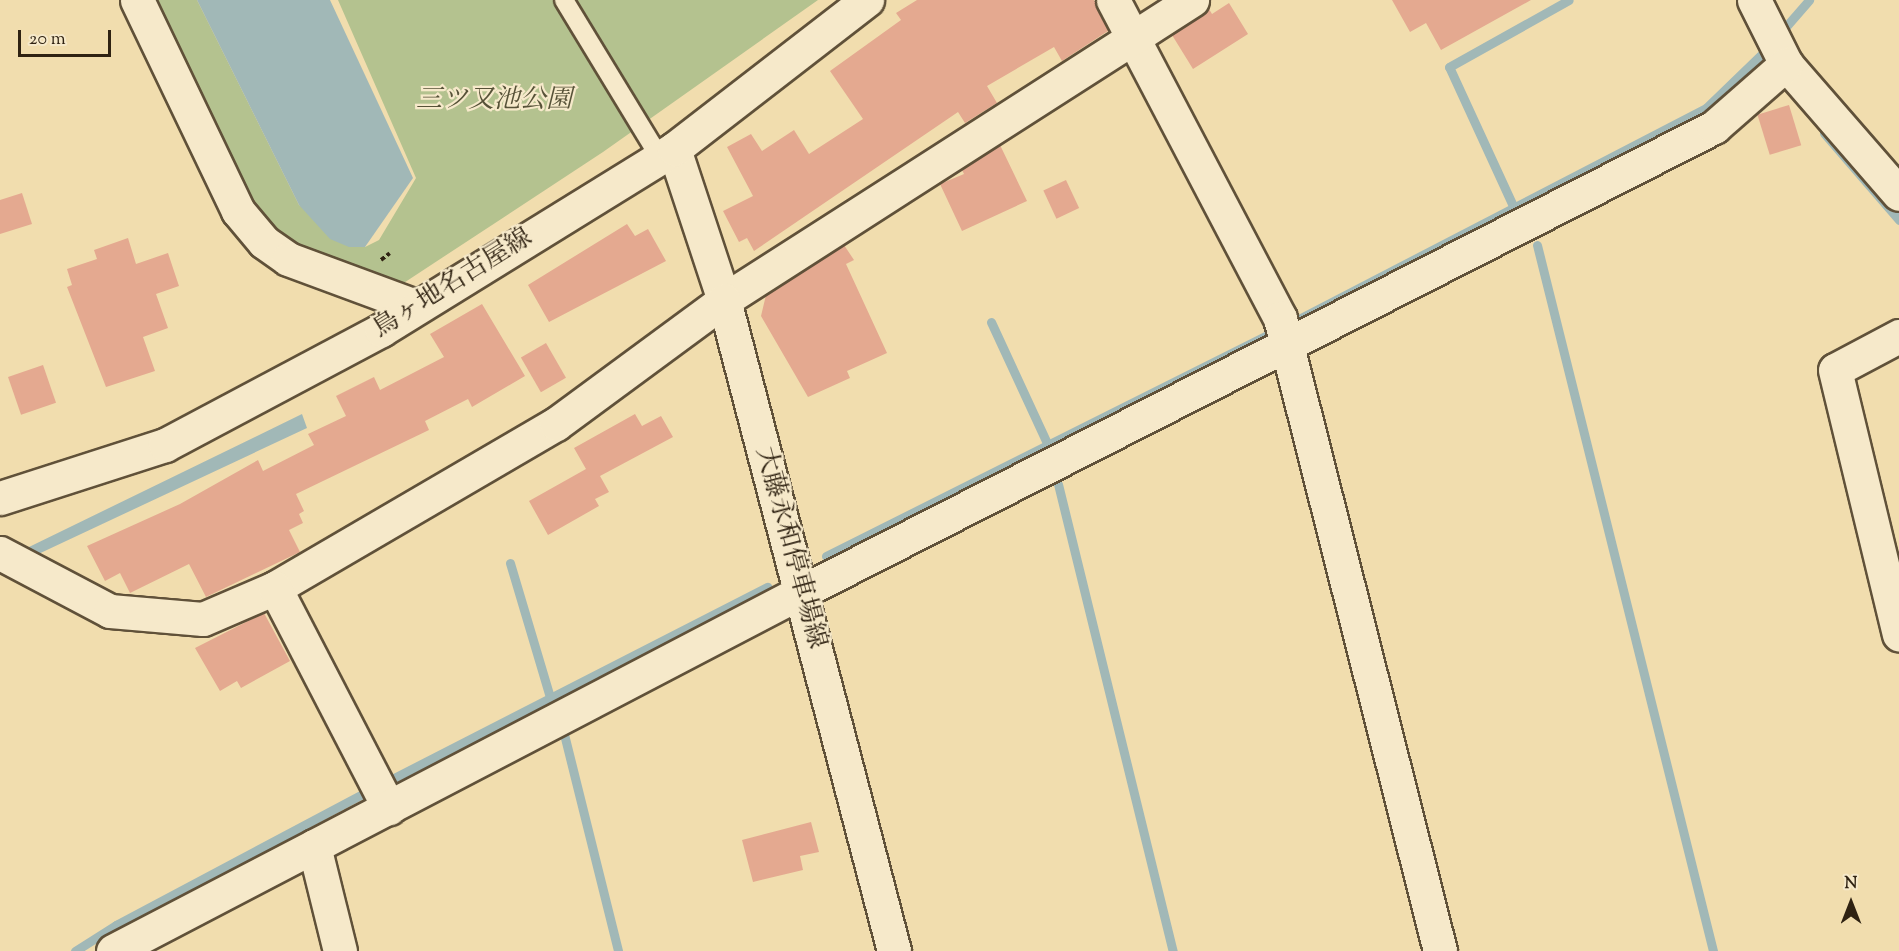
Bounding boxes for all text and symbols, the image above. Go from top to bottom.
scale bar [21,18,114,56]
text: 20 m [29,27,66,53]
park label: 三ツ又池公園 [416,85,572,117]
street label: 鳥ヶ地名古屋線 [368,223,538,345]
street label: 大藤永和停車場線 [748,444,832,652]
north arrow [1821,873,1881,933]
text: N [1845,873,1857,896]

